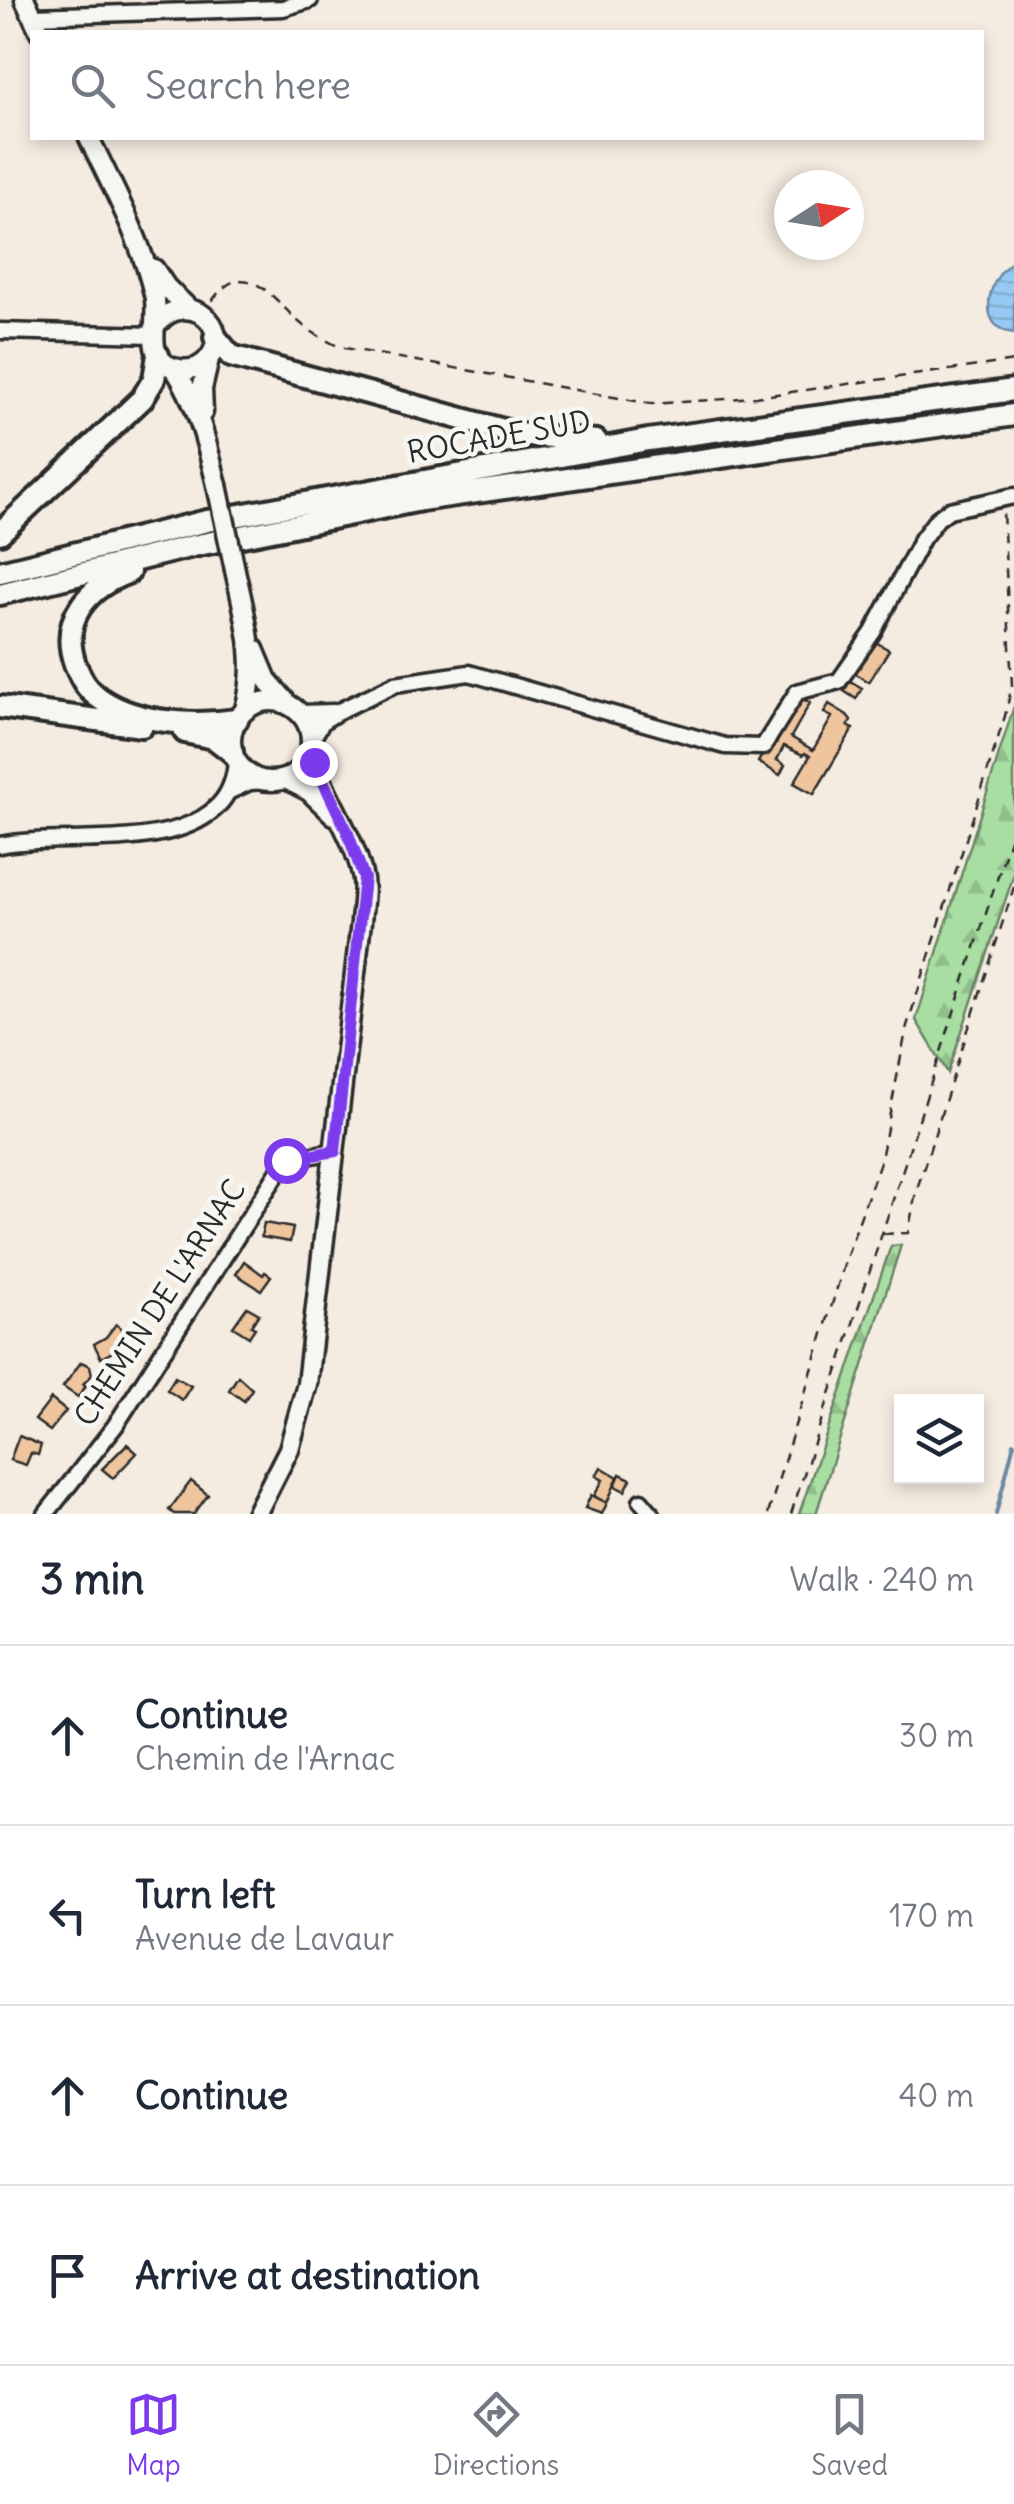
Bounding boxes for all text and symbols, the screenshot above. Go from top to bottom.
search box [30,30,984,140]
icon: search [65,58,120,113]
text: Search here [145,62,351,109]
north arrow [774,170,864,260]
street label: ROCADE SUD [404,401,594,471]
route end [292,740,338,786]
route start [264,1138,310,1184]
street label: CHEMIN DE L'ARNAC [65,1172,253,1433]
map controls [894,1394,984,1484]
button: layers [894,1394,984,1484]
text: 3 min [40,1553,144,1605]
text: Walk · 240 m [790,1559,974,1600]
text: Continue [135,1691,288,1738]
icon: ahead [40,1708,95,1763]
text: 30 m [899,1715,974,1756]
text: Chemin de l'Arnac [135,1738,395,1779]
text: Turn left [135,1871,275,1918]
icon: left [40,1888,95,1943]
text: 170 m [889,1895,974,1936]
text: Avenue de Lavaur [135,1918,394,1959]
icon: ahead [40,2068,95,2123]
text: Continue [135,2072,288,2119]
text: 40 m [899,2075,974,2116]
icon: arrive [40,2248,95,2303]
text: Arrive at destination [135,2252,480,2299]
tab: Map [126,2387,181,2483]
tab: Directions [433,2387,559,2483]
tab: Saved [811,2387,888,2483]

